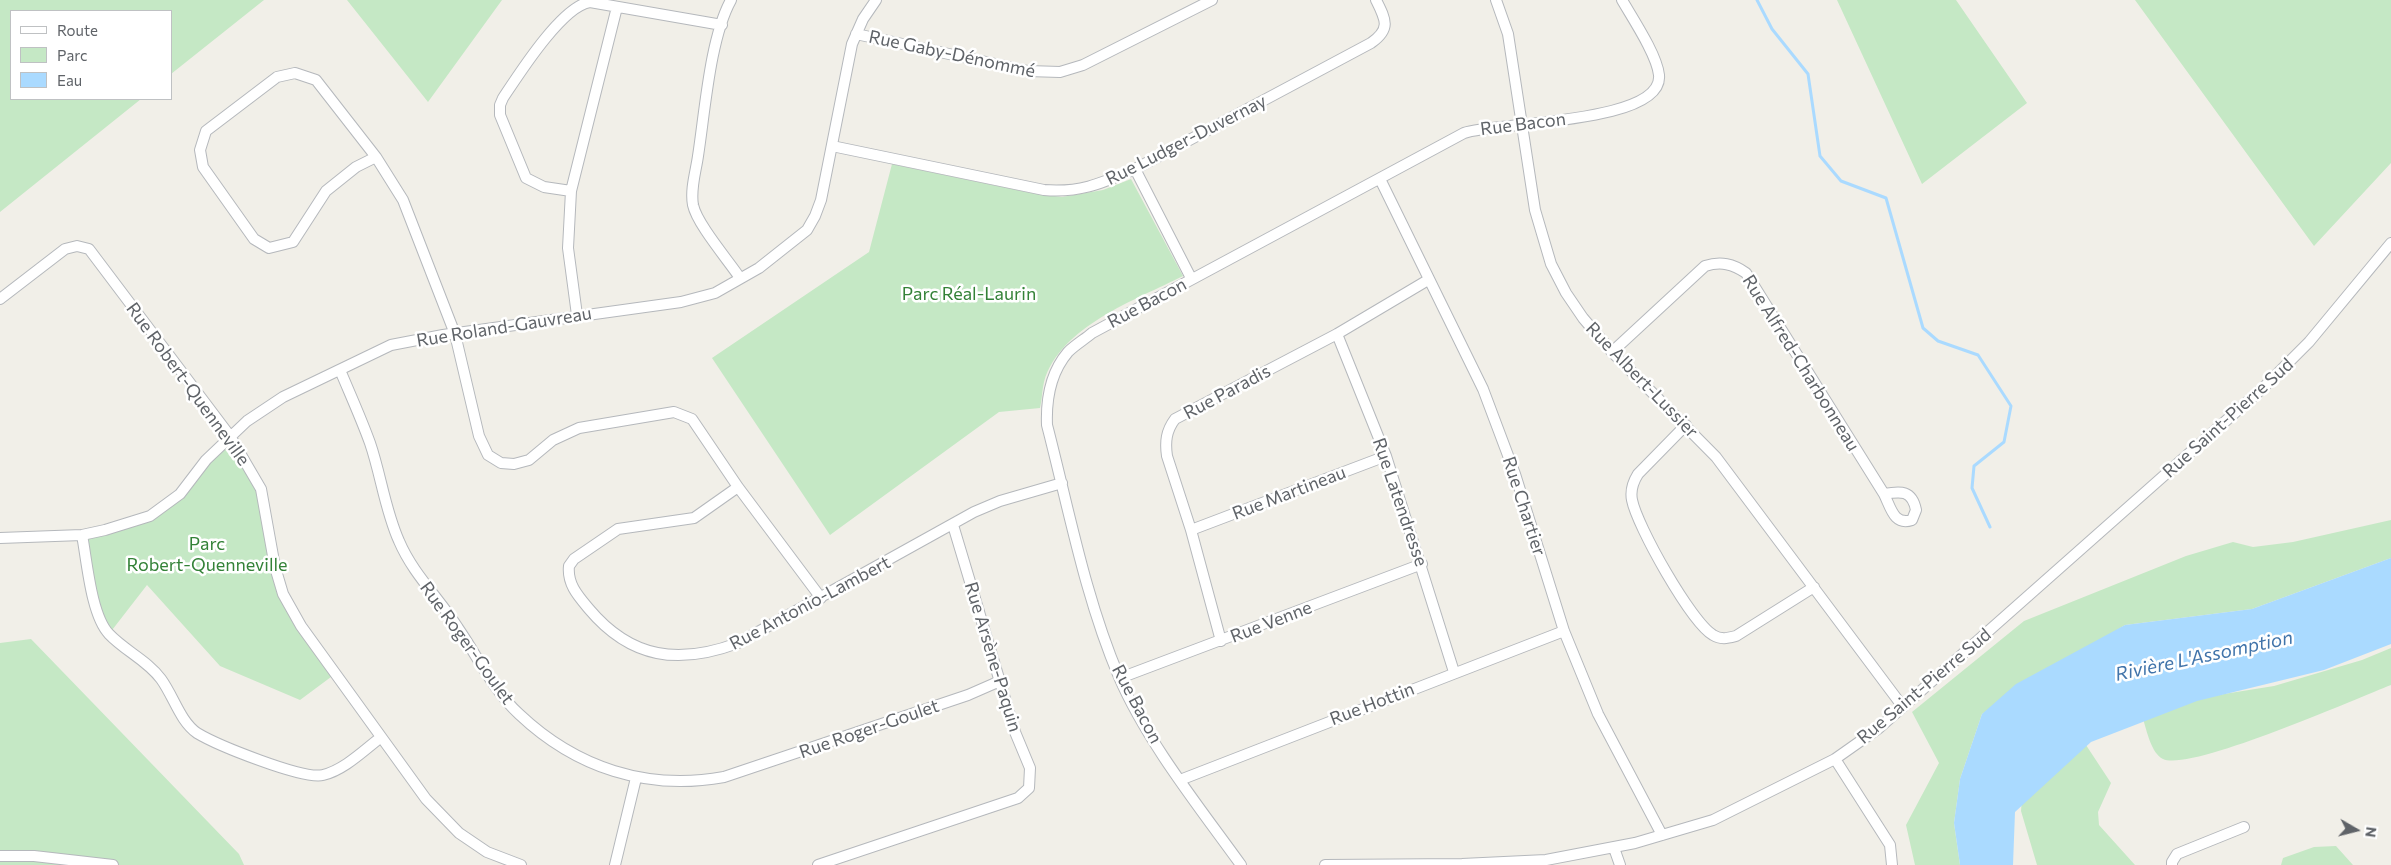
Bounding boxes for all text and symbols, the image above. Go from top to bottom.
legend [10,10,172,100]
text: Route [57,21,98,39]
street label: Rue Gaby-Dénommé [867,26,1037,82]
text: Parc [57,46,87,64]
text: Eau [57,71,82,89]
street label: Rue Ludger-Duvernay [1102,90,1270,190]
street label: Rue Bacon [1479,108,1567,140]
street label: Rue Alfred-Charbonneau [1738,271,1864,455]
street label: Rue Bacon [1104,273,1190,333]
park label: Parc Réal-Laurin [902,283,1036,305]
street label: Rue Robert-Quenneville [122,298,254,470]
street label: Rue Roland-Gauvreau [415,302,593,352]
street label: Rue Albert-Lussier [1581,318,1703,442]
street label: Rue Saint-Pierre Sud [2158,354,2298,482]
street label: Rue Paradis [1180,360,1274,424]
street label: Rue Latendresse [1368,435,1432,569]
street label: Rue Chartier [1498,454,1550,558]
street label: Rue Martineau [1229,461,1349,525]
park label: Parc Robert-Quenneville [126,533,288,576]
street label: Rue Antonio-Lambert [726,551,894,655]
street label: Rue Roger-Goulet [415,577,519,709]
street label: Rue Arsène-Paquin [960,579,1026,735]
street label: Rue Venne [1227,597,1315,647]
street label: Rue Saint-Pierre Sud [1853,624,1995,748]
water label: Rivière L'Assomption [2113,626,2295,686]
street label: Rue Bacon [1107,661,1167,747]
street label: Rue Hottin [1327,678,1417,730]
street label: Rue Roger-Goulet [796,695,942,763]
north arrow [2331,805,2381,855]
text: N [2362,826,2380,839]

